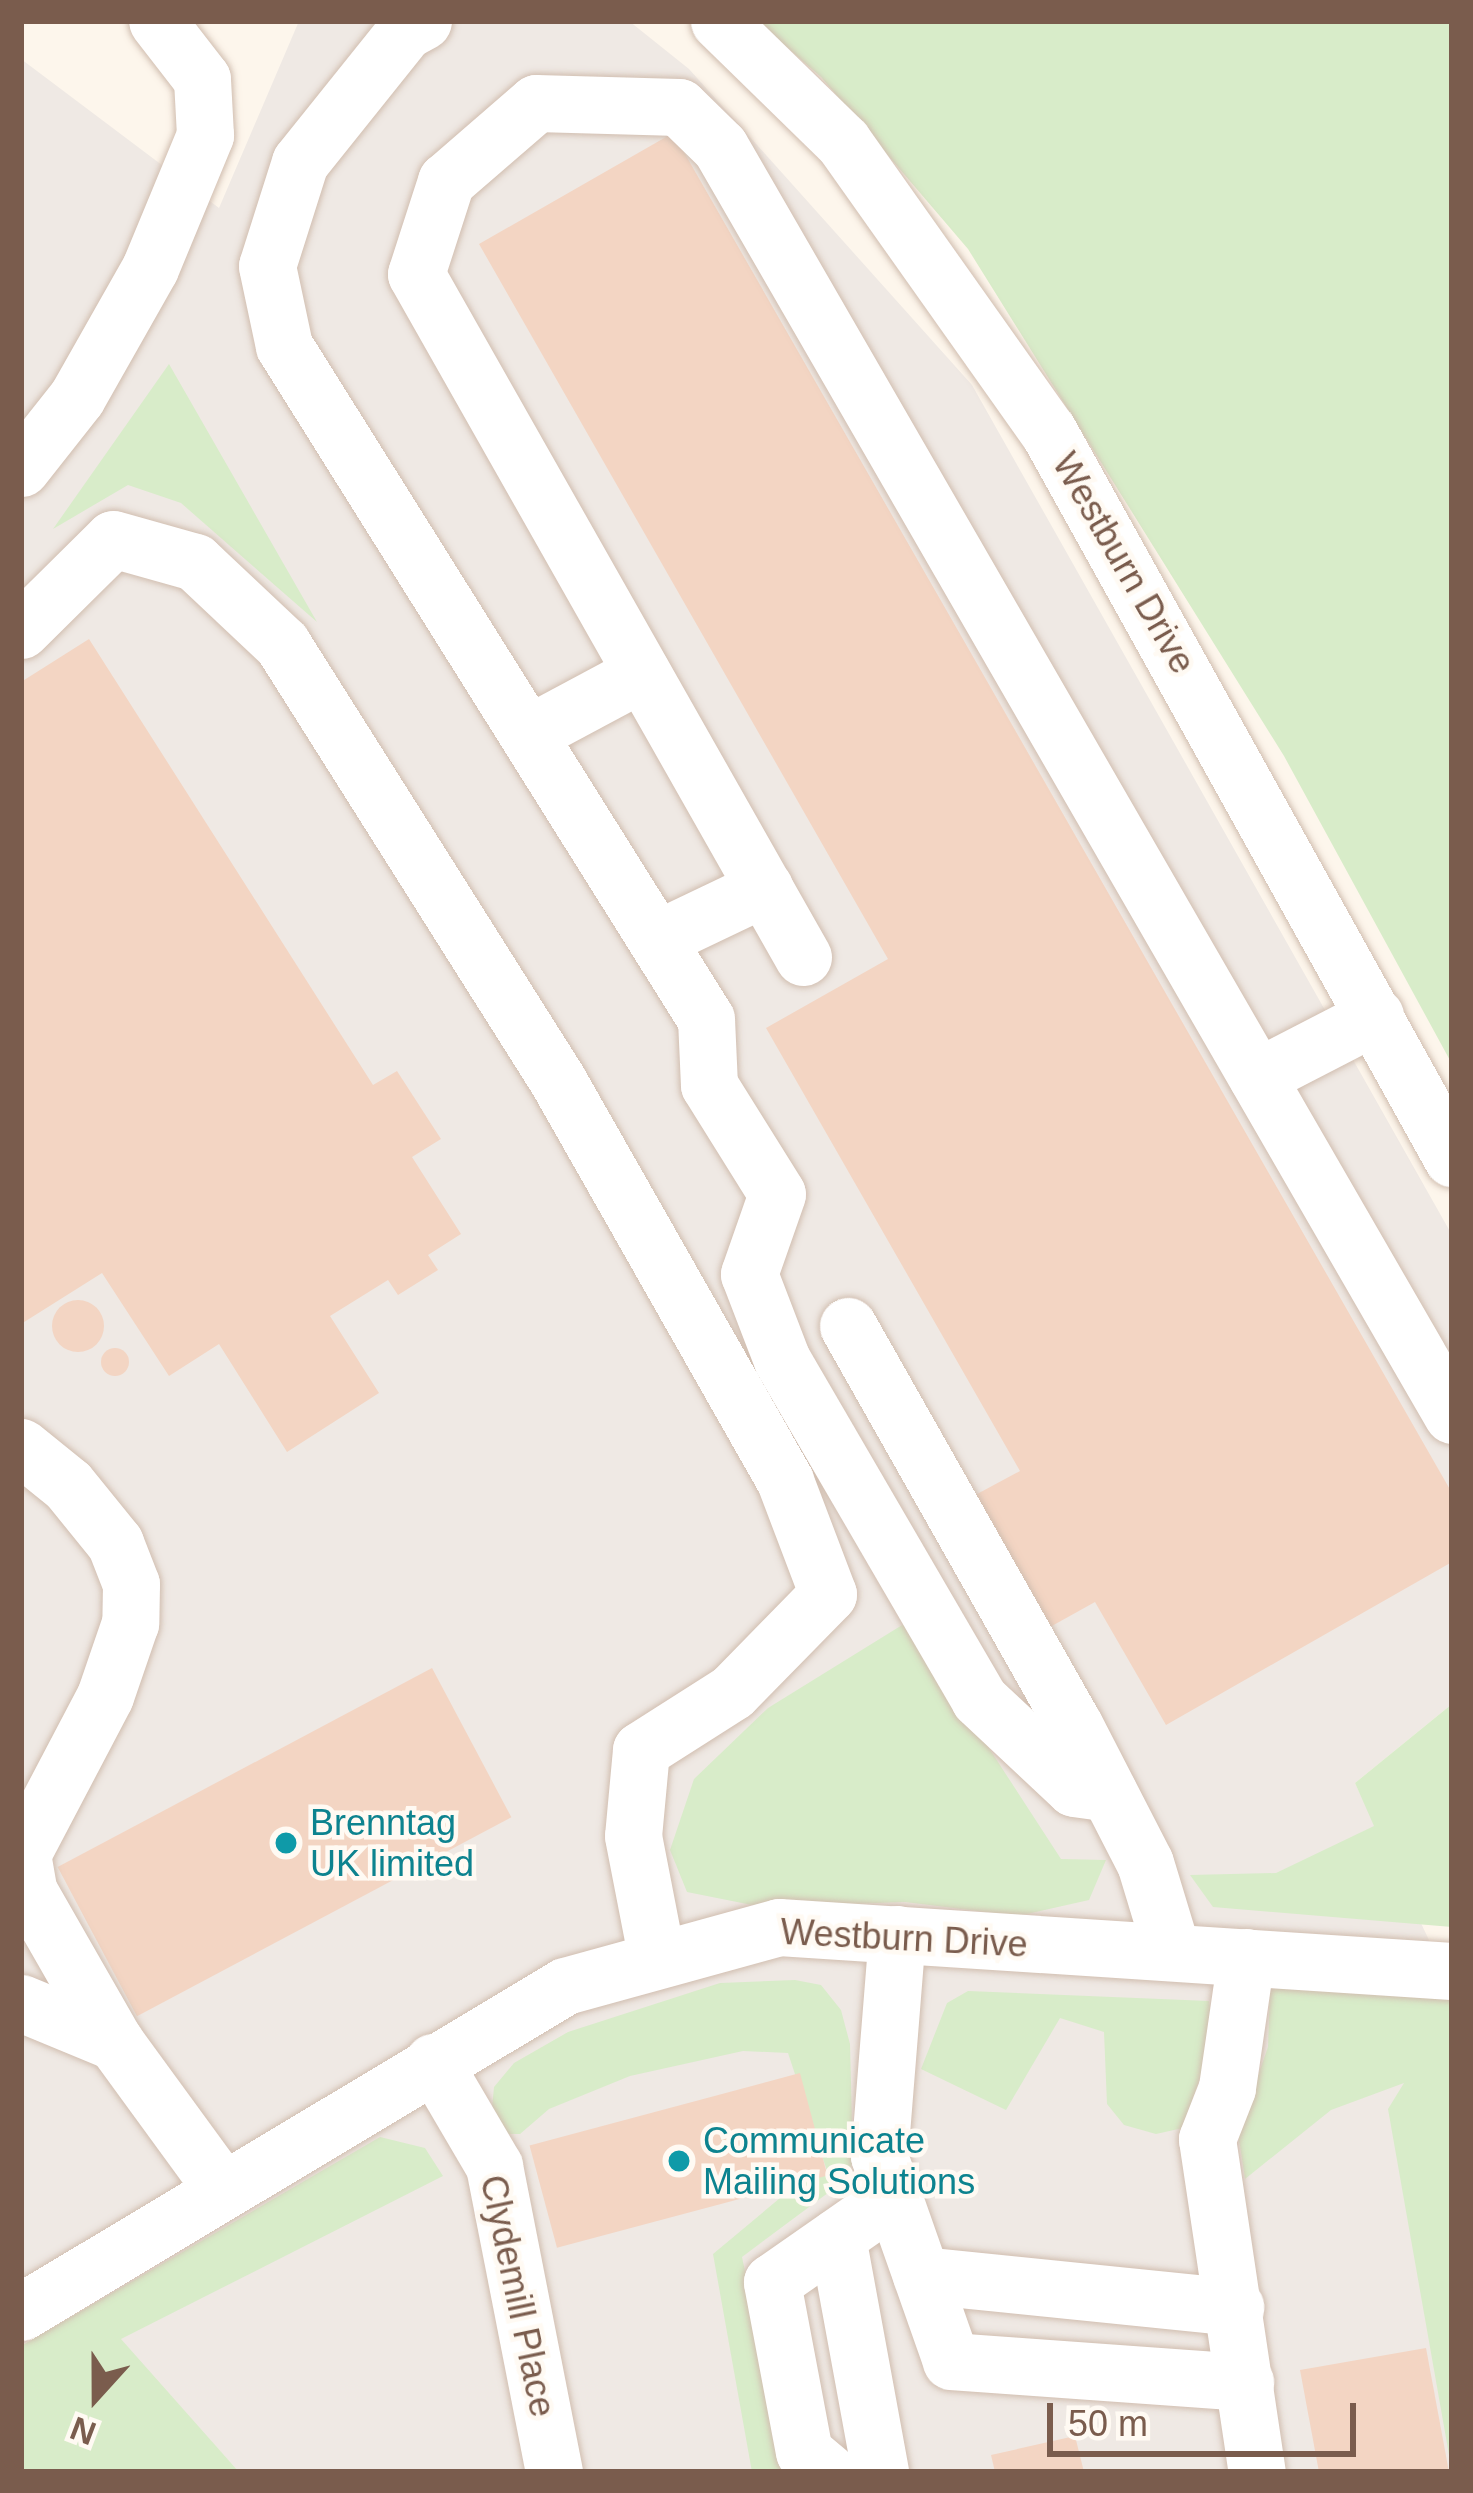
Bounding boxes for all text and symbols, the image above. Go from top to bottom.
street label: Westburn Drive [1043,445,1205,681]
place label: Brenntag UK limited [310,1800,474,1885]
marker: Brenntag UK limited [273,1830,299,1856]
street label: Westburn Drive [779,1910,1029,1966]
place label: Communicate Mailing Solutions [703,2118,975,2203]
marker: Communicate Mailing Solutions [666,2148,692,2174]
street label: Clydemill Place [471,2171,565,2421]
north arrow [36,2337,156,2457]
scale bar [1053,2379,1362,2453]
text: 50 m [1068,2403,1148,2444]
text: N [65,2410,101,2453]

